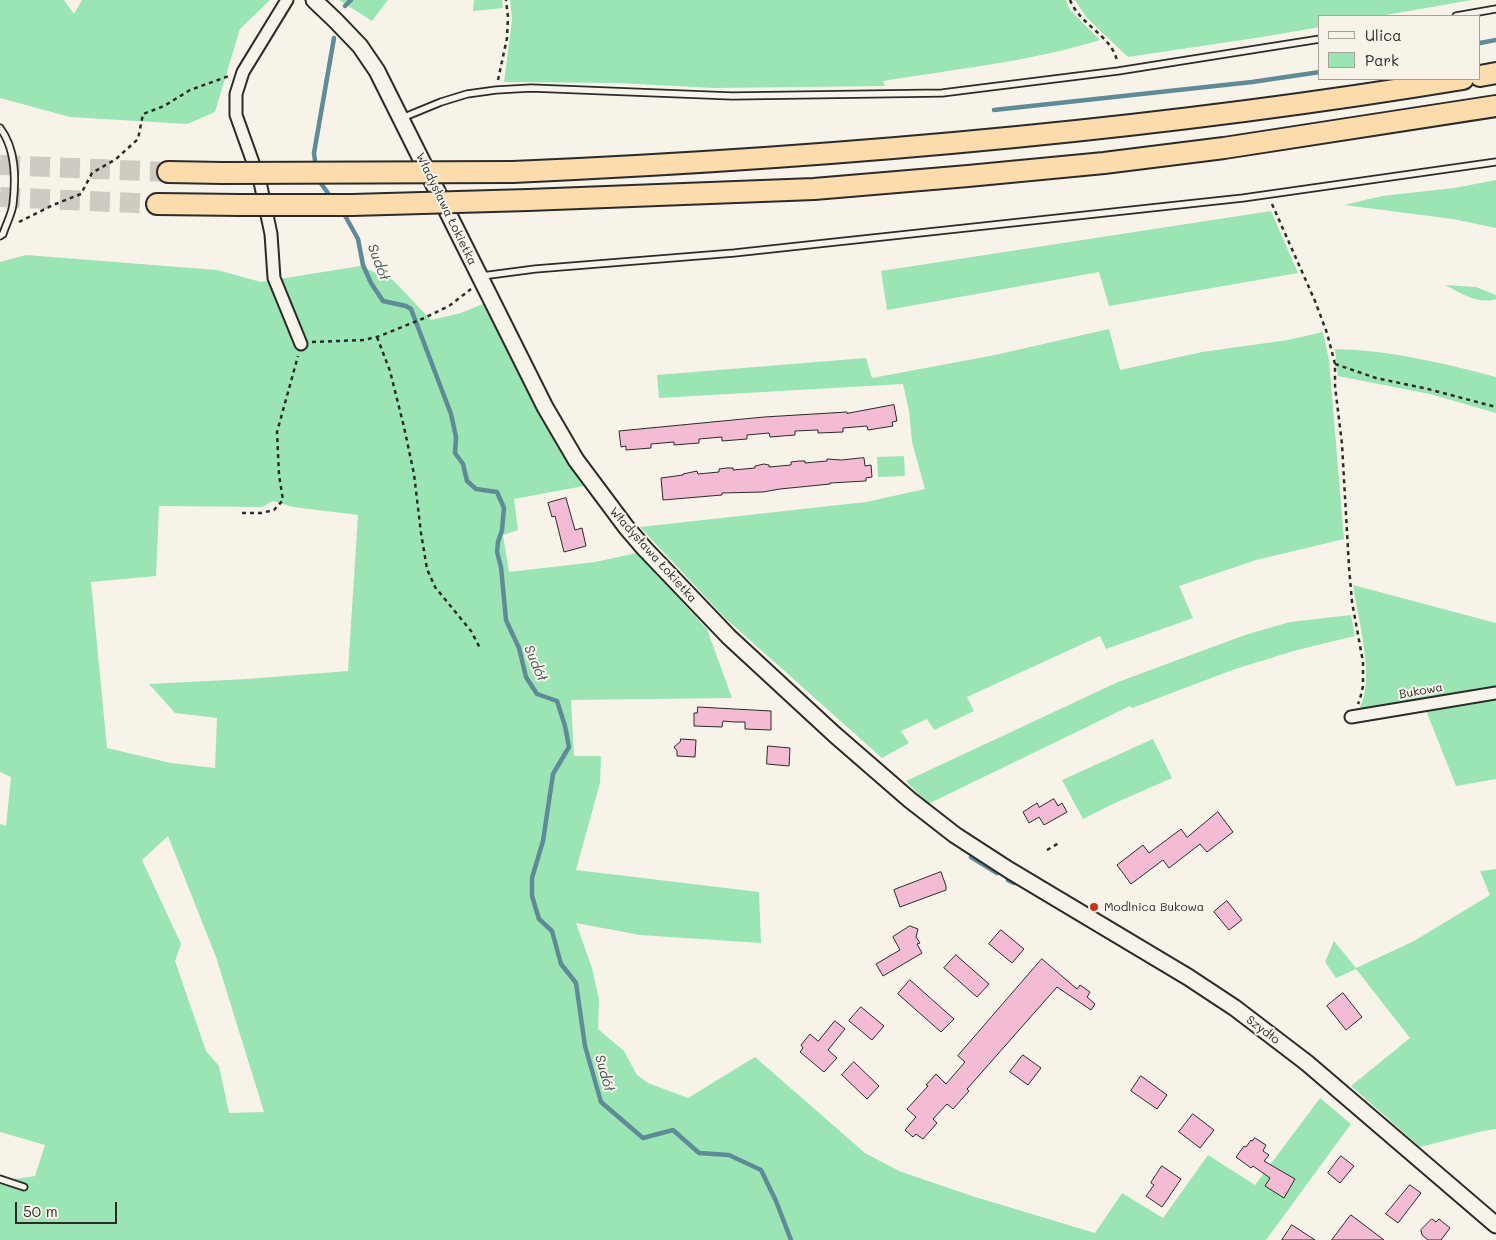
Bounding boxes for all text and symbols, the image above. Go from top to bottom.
legend [1318,15,1481,80]
text: Ulica [1365,25,1402,45]
text: Park [1365,50,1399,70]
street label: Władysława Łokietka [413,150,479,268]
water label: Sudół [364,242,392,282]
street label: Władysława Łokietka [606,504,700,606]
water label: Sudół [520,643,550,683]
street label: Bukowa [1398,680,1444,702]
place label: Modlnica Bukowa [1104,900,1204,914]
marker: Modlnica Bukowa [1088,901,1100,913]
street label: Szydło [1243,1013,1283,1047]
water label: Sudół [591,1053,617,1093]
scale bar [18,1192,120,1224]
text: 50 m [23,1201,58,1221]

